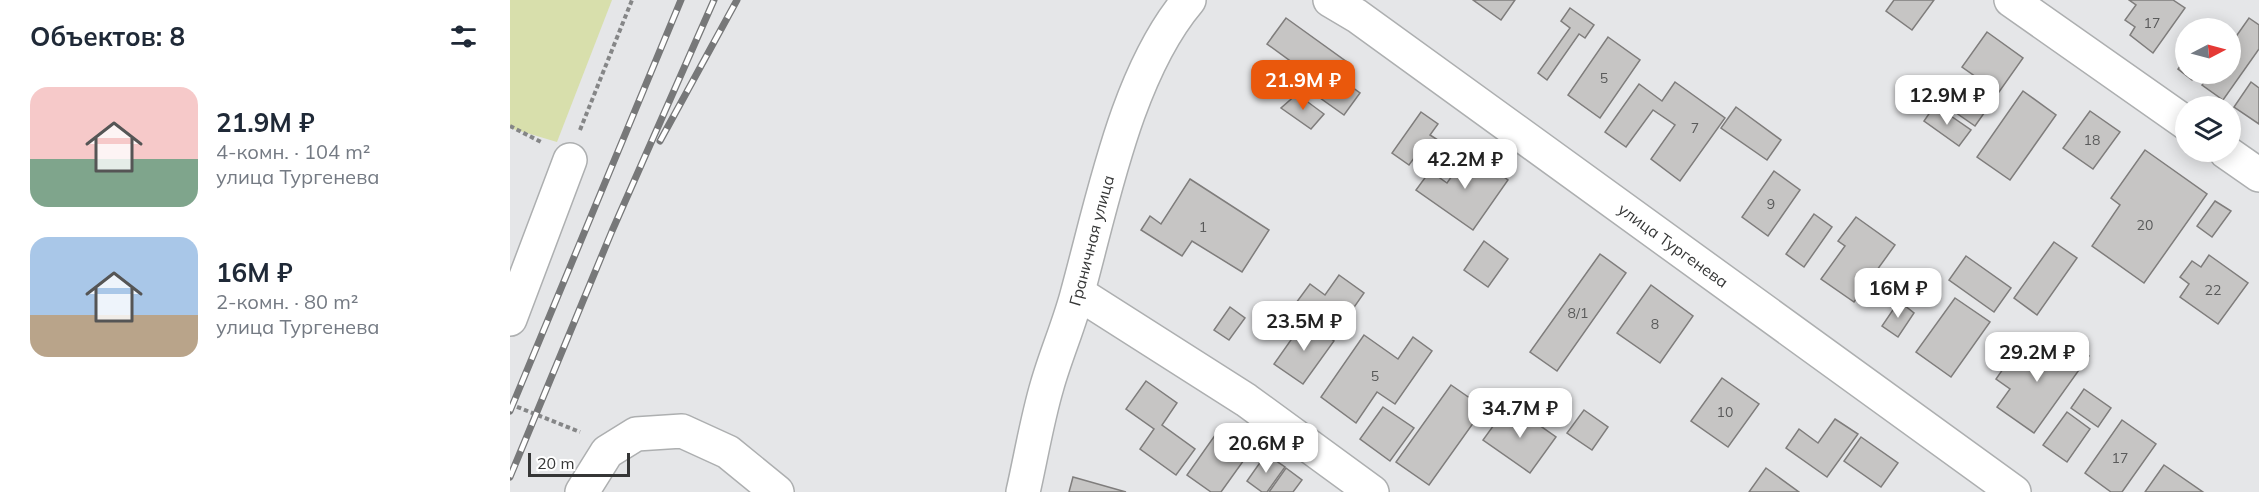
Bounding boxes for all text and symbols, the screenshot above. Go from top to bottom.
house number: 17 [2144,14,2160,32]
north arrow [2175,18,2241,84]
map controls [2175,18,2241,162]
text: Объектов: 8 [30,20,185,53]
icon: filters [447,20,480,53]
pin: 21.9M ₽ [1248,60,1358,111]
text: 21.9M ₽ [1265,67,1341,92]
house number: 5 [1600,69,1608,87]
pin: 12.9M ₽ [1892,75,2002,126]
text: 12.9M ₽ [1909,82,1985,107]
button: layers [2175,96,2241,162]
text: 21.9M ₽ [216,106,315,139]
icon: home [78,111,150,183]
house number: 7 [1691,119,1699,137]
house number: 18 [2084,131,2100,149]
text: 4-комн. · 104 m² [216,139,370,164]
pin: 42.2M ₽ [1410,139,1520,190]
text: 42.2M ₽ [1427,146,1503,171]
text: улица Тургенева [216,164,380,189]
street label: Граничная улица [1064,173,1118,308]
house number: 9 [1767,195,1775,213]
street label: улица Тургенева [1614,199,1732,292]
house number: 20 [2137,216,2153,234]
house number: 1 [1199,218,1207,236]
text: 16M ₽ [216,256,293,289]
icon: home [78,261,150,333]
pin: 16M ₽ [1856,268,1940,319]
text: 16M ₽ [1869,275,1927,300]
house number: 22 [2205,281,2221,299]
text: 2-комн. · 80 m² [216,289,358,314]
pin: 23.5M ₽ [1249,301,1359,352]
house number: 8/1 [1568,304,1588,322]
text: 23.5M ₽ [1266,308,1342,333]
text: улица Тургенева [216,314,380,339]
house number: 8 [1651,315,1659,333]
pin: 29.2M ₽ [1982,332,2092,383]
text: 29.2M ₽ [1999,339,2075,364]
house number: 5 [1371,367,1379,385]
pin: 34.7M ₽ [1465,388,1575,439]
text: 34.7M ₽ [1482,395,1558,420]
house number: 10 [1717,403,1733,421]
pin: 20.6M ₽ [1211,423,1321,474]
text: 20.6M ₽ [1228,430,1304,455]
house number: 17 [2112,449,2128,467]
scale bar [528,450,630,478]
text: 20 m [537,453,574,473]

